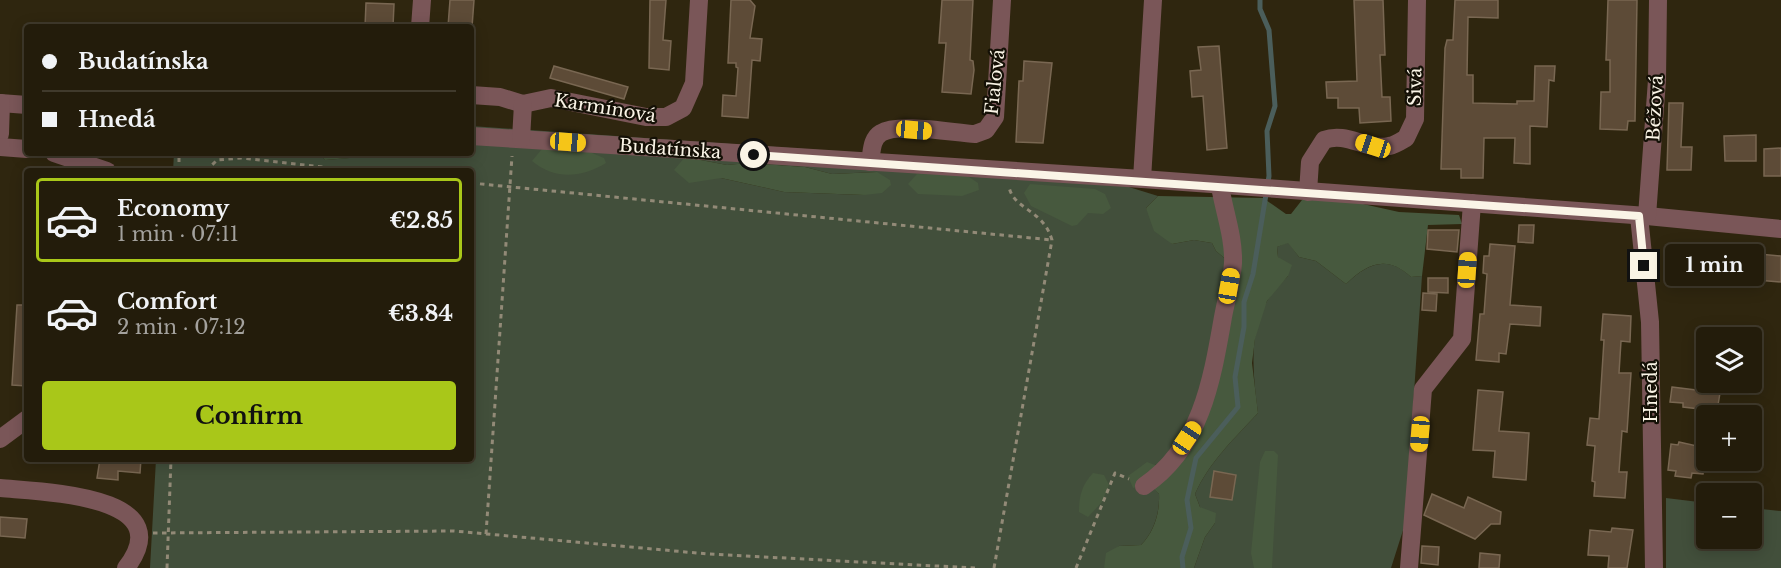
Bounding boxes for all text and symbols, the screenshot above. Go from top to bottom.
text: Budatínska [78,48,209,75]
street label: Fialová [981,48,1009,116]
street label: Sivá [1404,68,1426,106]
street label: Béžová [1642,74,1668,142]
street label: Karmínová [553,89,657,127]
text: Hnedá [78,106,156,133]
car [895,119,933,141]
car [549,132,587,152]
car [1353,132,1393,160]
street label: Budatínska [618,134,722,164]
route start [740,141,767,168]
icon: car [45,193,99,247]
text: Economy [117,195,229,222]
text: €2.85 [389,207,453,234]
text: 1 min · 07:11 [117,222,239,246]
callout: 1 min [1665,245,1764,287]
car [1457,251,1477,289]
route end [1630,252,1657,279]
text: 1 min [1686,253,1743,277]
car [1217,267,1241,305]
icon: car [45,286,99,340]
text: Comfort [117,288,217,315]
text: €3.84 [388,300,453,327]
text: 2 min · 07:12 [117,315,246,339]
map controls [1696,327,1762,549]
button: layers [1696,327,1762,393]
street label: Hnedá [1640,361,1662,423]
button: Confirm [42,381,456,450]
button: + [1696,405,1762,471]
car [1409,415,1431,453]
car [1169,418,1205,458]
button: − [1696,483,1762,549]

